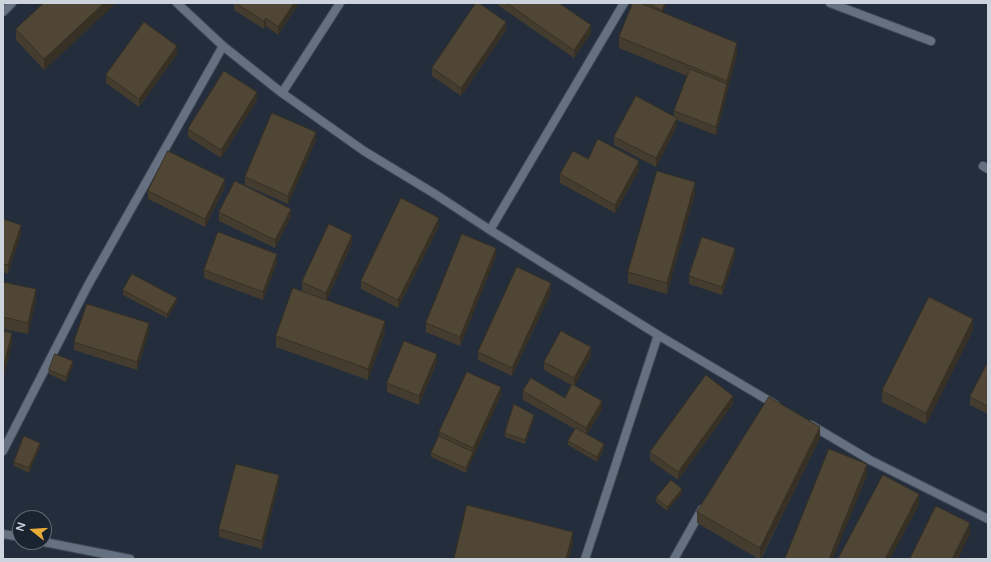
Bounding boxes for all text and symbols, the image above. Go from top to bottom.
north arrow [12,510,52,550]
text: N [13,521,29,533]

